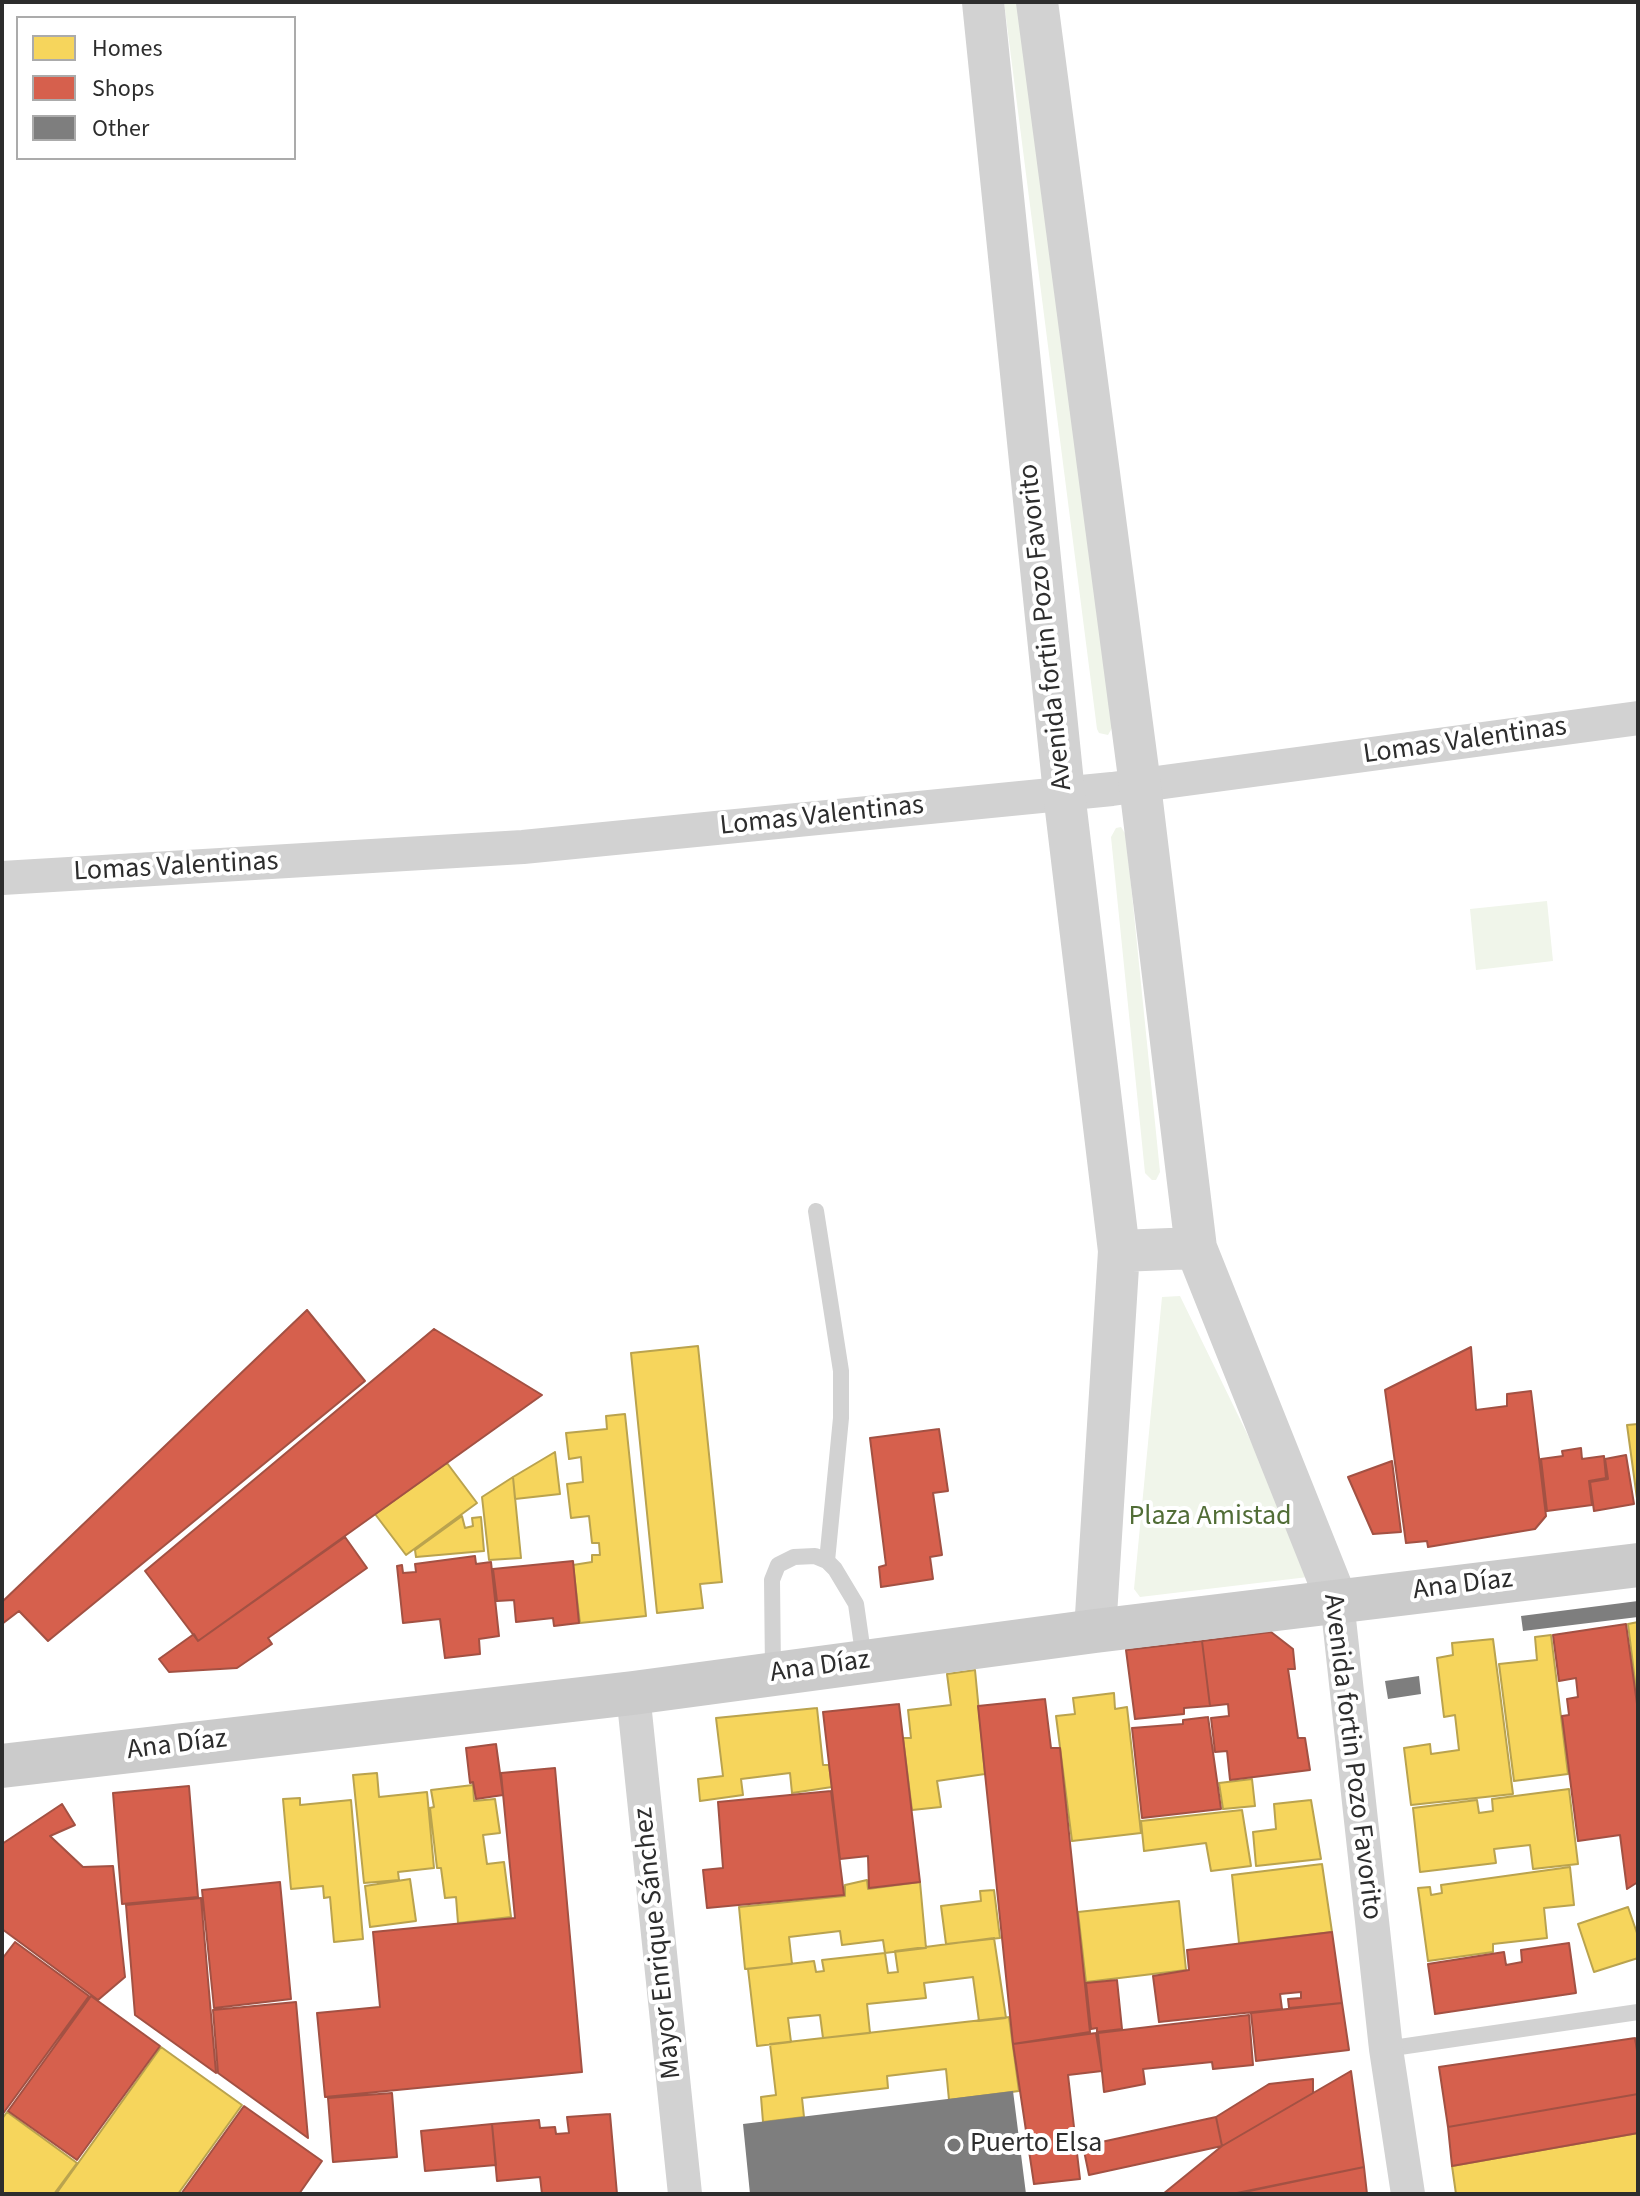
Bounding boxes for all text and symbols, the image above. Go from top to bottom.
legend [16,16,296,160]
text: Homes [92,31,163,66]
text: Shops [92,71,154,106]
text: Other [92,111,149,146]
street label: Avenida fortin Pozo Favorito [1013,462,1081,792]
street label: Lomas Valentinas [1361,711,1569,773]
street label: Lomas Valentinas [718,790,926,844]
street label: Lomas Valentinas [73,846,279,890]
park label: Plaza Amistad [1128,1501,1292,1535]
street label: Ana Díaz [1411,1563,1515,1609]
street label: Avenida fortin Pozo Favorito [1314,1592,1388,1922]
street label: Ana Díaz [768,1644,872,1692]
street label: Ana Díaz [125,1723,229,1769]
street label: Mayor Enrique Sánchez [628,1805,690,2081]
place label: Puerto Elsa [970,2128,1102,2162]
marker: Puerto Elsa [945,2136,963,2154]

